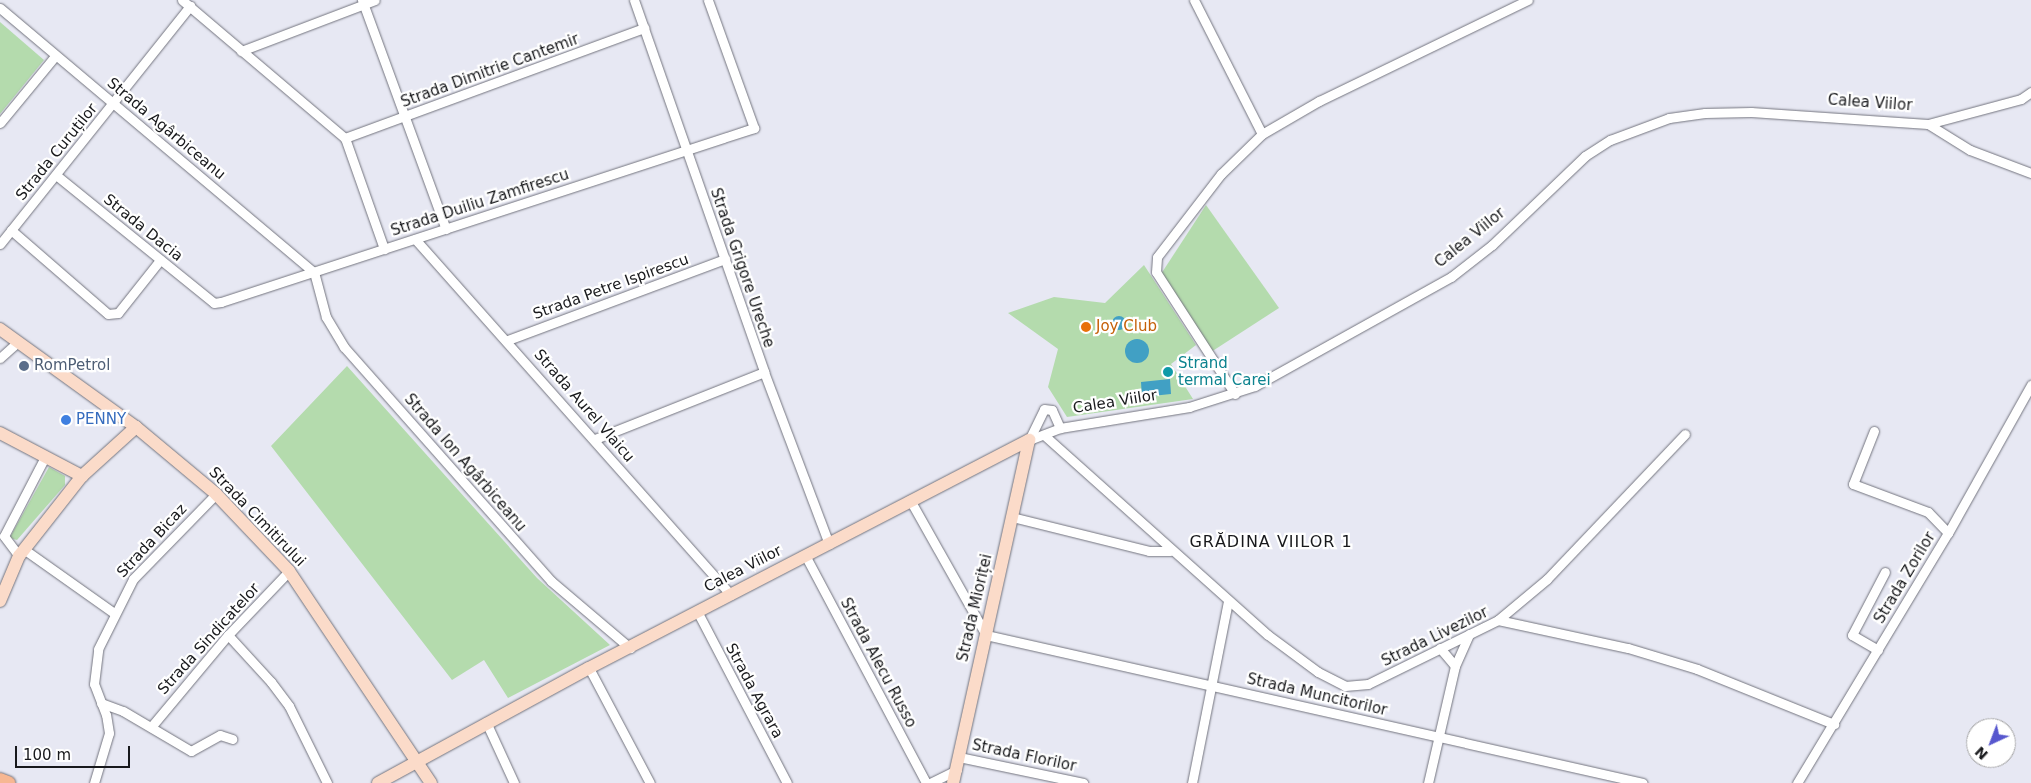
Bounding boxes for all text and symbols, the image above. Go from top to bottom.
street label: Strada Dimitrie Cantemir [399,30,581,112]
street label: Strada Agârbiceanu [103,74,229,184]
street label: Calea Viilor [1827,91,1913,115]
street label: Strada Curuților [12,100,102,204]
street label: Strada Duiliu Zamfirescu [389,166,571,240]
street label: Strada Grigore Ureche [706,186,778,350]
street label: Strada Dacia [100,191,186,265]
street label: Calea Viilor [1431,204,1509,272]
street label: Strada Petre Ispirescu [531,250,691,324]
place label: Joy Club [1096,318,1157,336]
marker: Joy Club [1080,321,1092,333]
street label: Strada Aurel Vlaicu [530,346,638,466]
place label: Strand termal Carei [1178,354,1271,389]
place label: RomPetrol [34,357,110,375]
marker: RomPetrol [18,360,30,372]
marker: Strand termal Carei [1162,366,1174,378]
street label: Calea Viilor [1072,386,1158,418]
street label: Strada Ion Agârbiceanu [400,390,530,536]
place label: PENNY [76,411,126,429]
marker: PENNY [60,414,72,426]
street label: Strada Cimitirului [205,464,309,570]
street label: Strada Bicaz [113,500,191,582]
street label: Strada Zorilor [1871,529,1939,627]
district label: GRĂDINA VIILOR 1 [1187,532,1355,552]
street label: Calea Viilor [701,542,785,596]
street label: Strada Mioriței [954,552,996,664]
street label: Strada Sindicatelor [154,580,264,698]
street label: Strada Alecu Russo [836,595,920,731]
street label: Strada Livezilor [1379,603,1491,671]
street label: Strada Agrara [721,641,787,741]
street label: Strada Muncitorilor [1245,670,1389,720]
north arrow [1966,718,2016,768]
scale bar [18,736,132,768]
street label: Strada Florilor [970,736,1078,776]
text: N [1972,743,1991,763]
text: 100 m [23,746,71,764]

